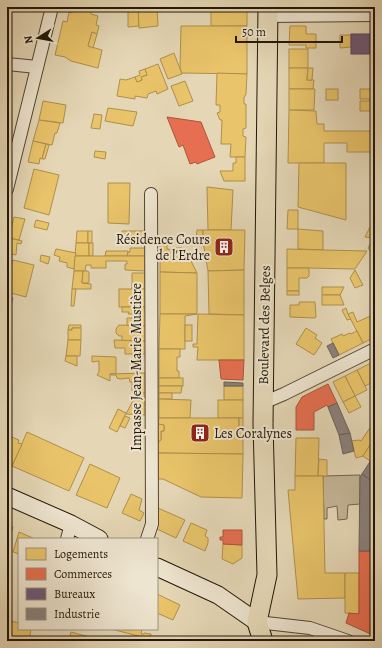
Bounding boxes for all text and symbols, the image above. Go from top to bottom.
north arrow [18,18,58,58]
scale bar [236,18,342,44]
text: 50 m [242,24,266,40]
text: N [21,34,37,45]
place label: Résidence Cours de l'Erdre [116,230,210,265]
building icon: Résidence Cours de l'Erdre [213,236,235,258]
street label: Boulevard des Belges [254,265,275,385]
street label: Impasse Jean-Marie Mustière [127,283,146,451]
building icon: Les Coralynes [189,422,211,444]
place label: Les Coralynes [214,424,292,443]
legend [18,538,158,630]
text: Logements [54,546,108,562]
text: Commerces [54,566,112,582]
text: Bureaux [54,586,96,602]
text: Industrie [54,606,100,622]

